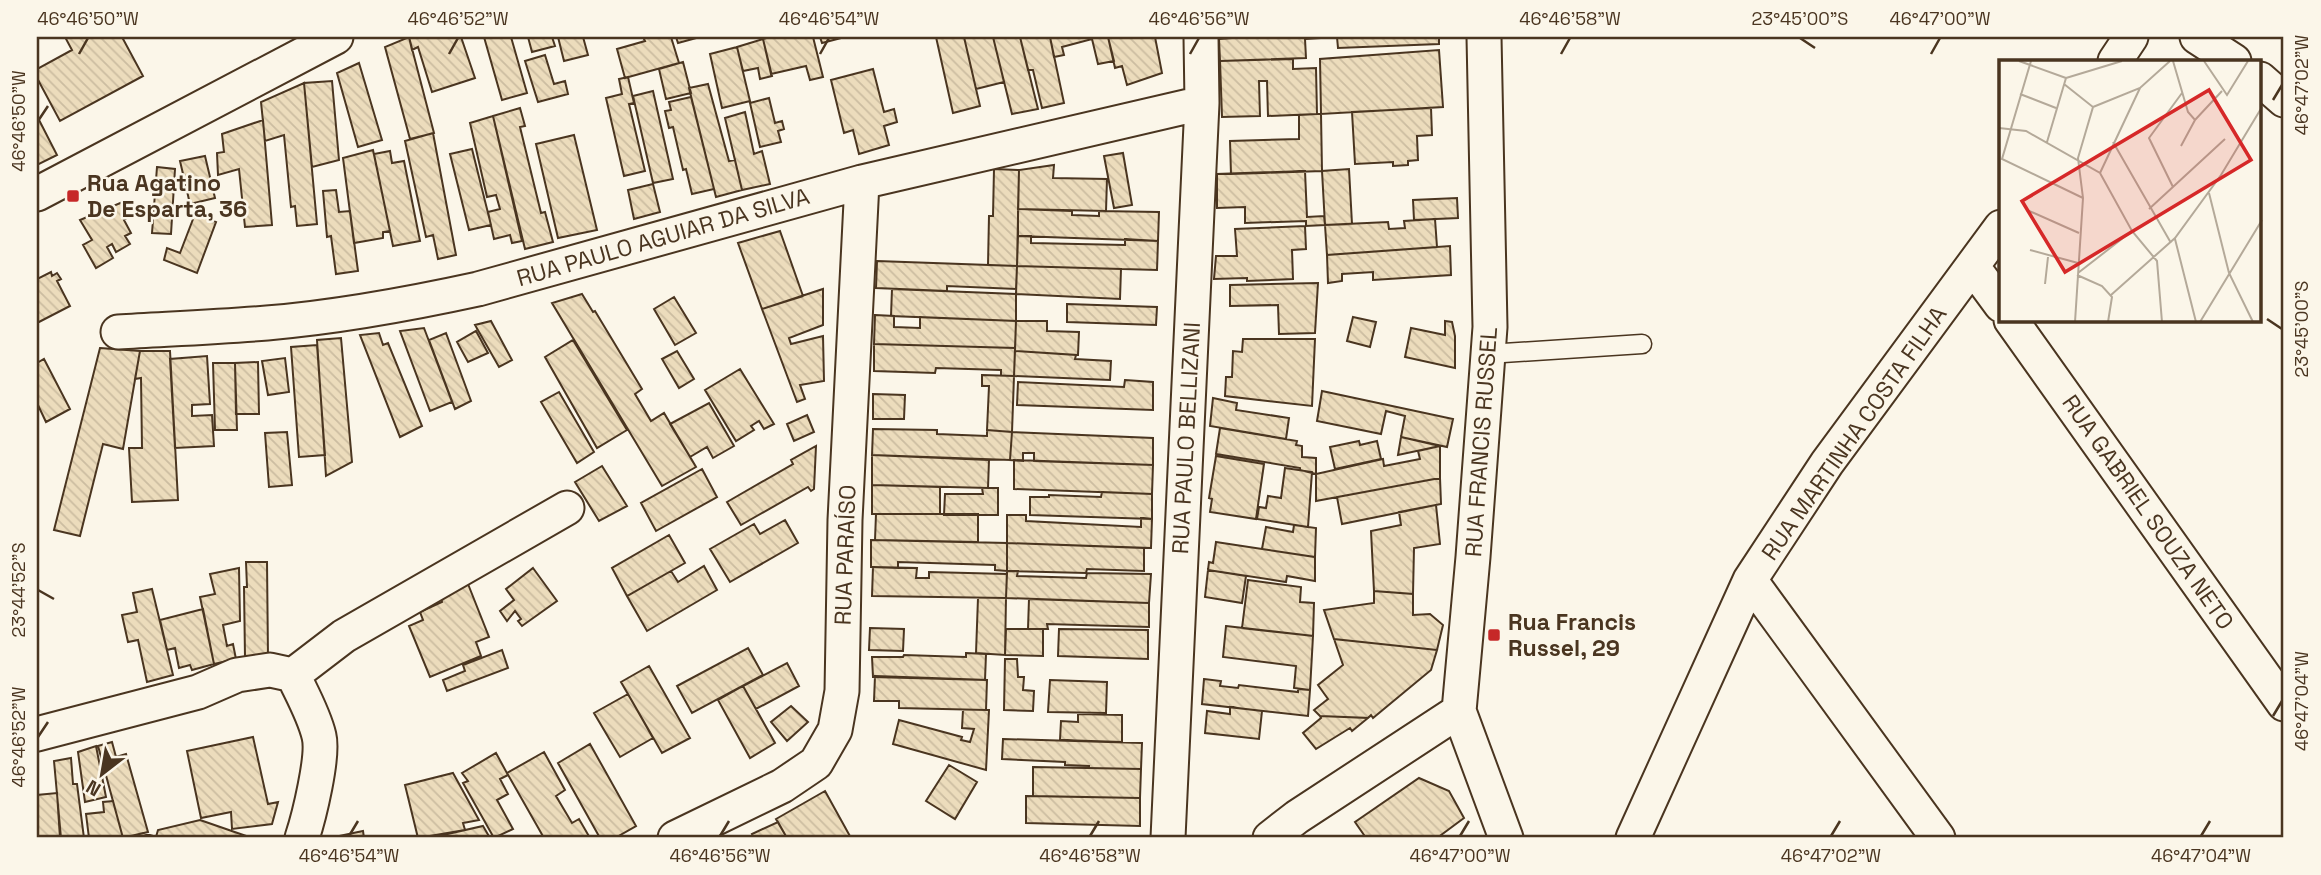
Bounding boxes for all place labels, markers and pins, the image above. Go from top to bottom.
place label: Rua Agatino De Esparta, 36 [87,168,247,224]
marker: Rua Agatino De Esparta, 36 [65,188,81,204]
place label: Rua Francis Russel, 29 [1508,607,1636,663]
marker: Rua Francis Russel, 29 [1486,627,1502,643]

